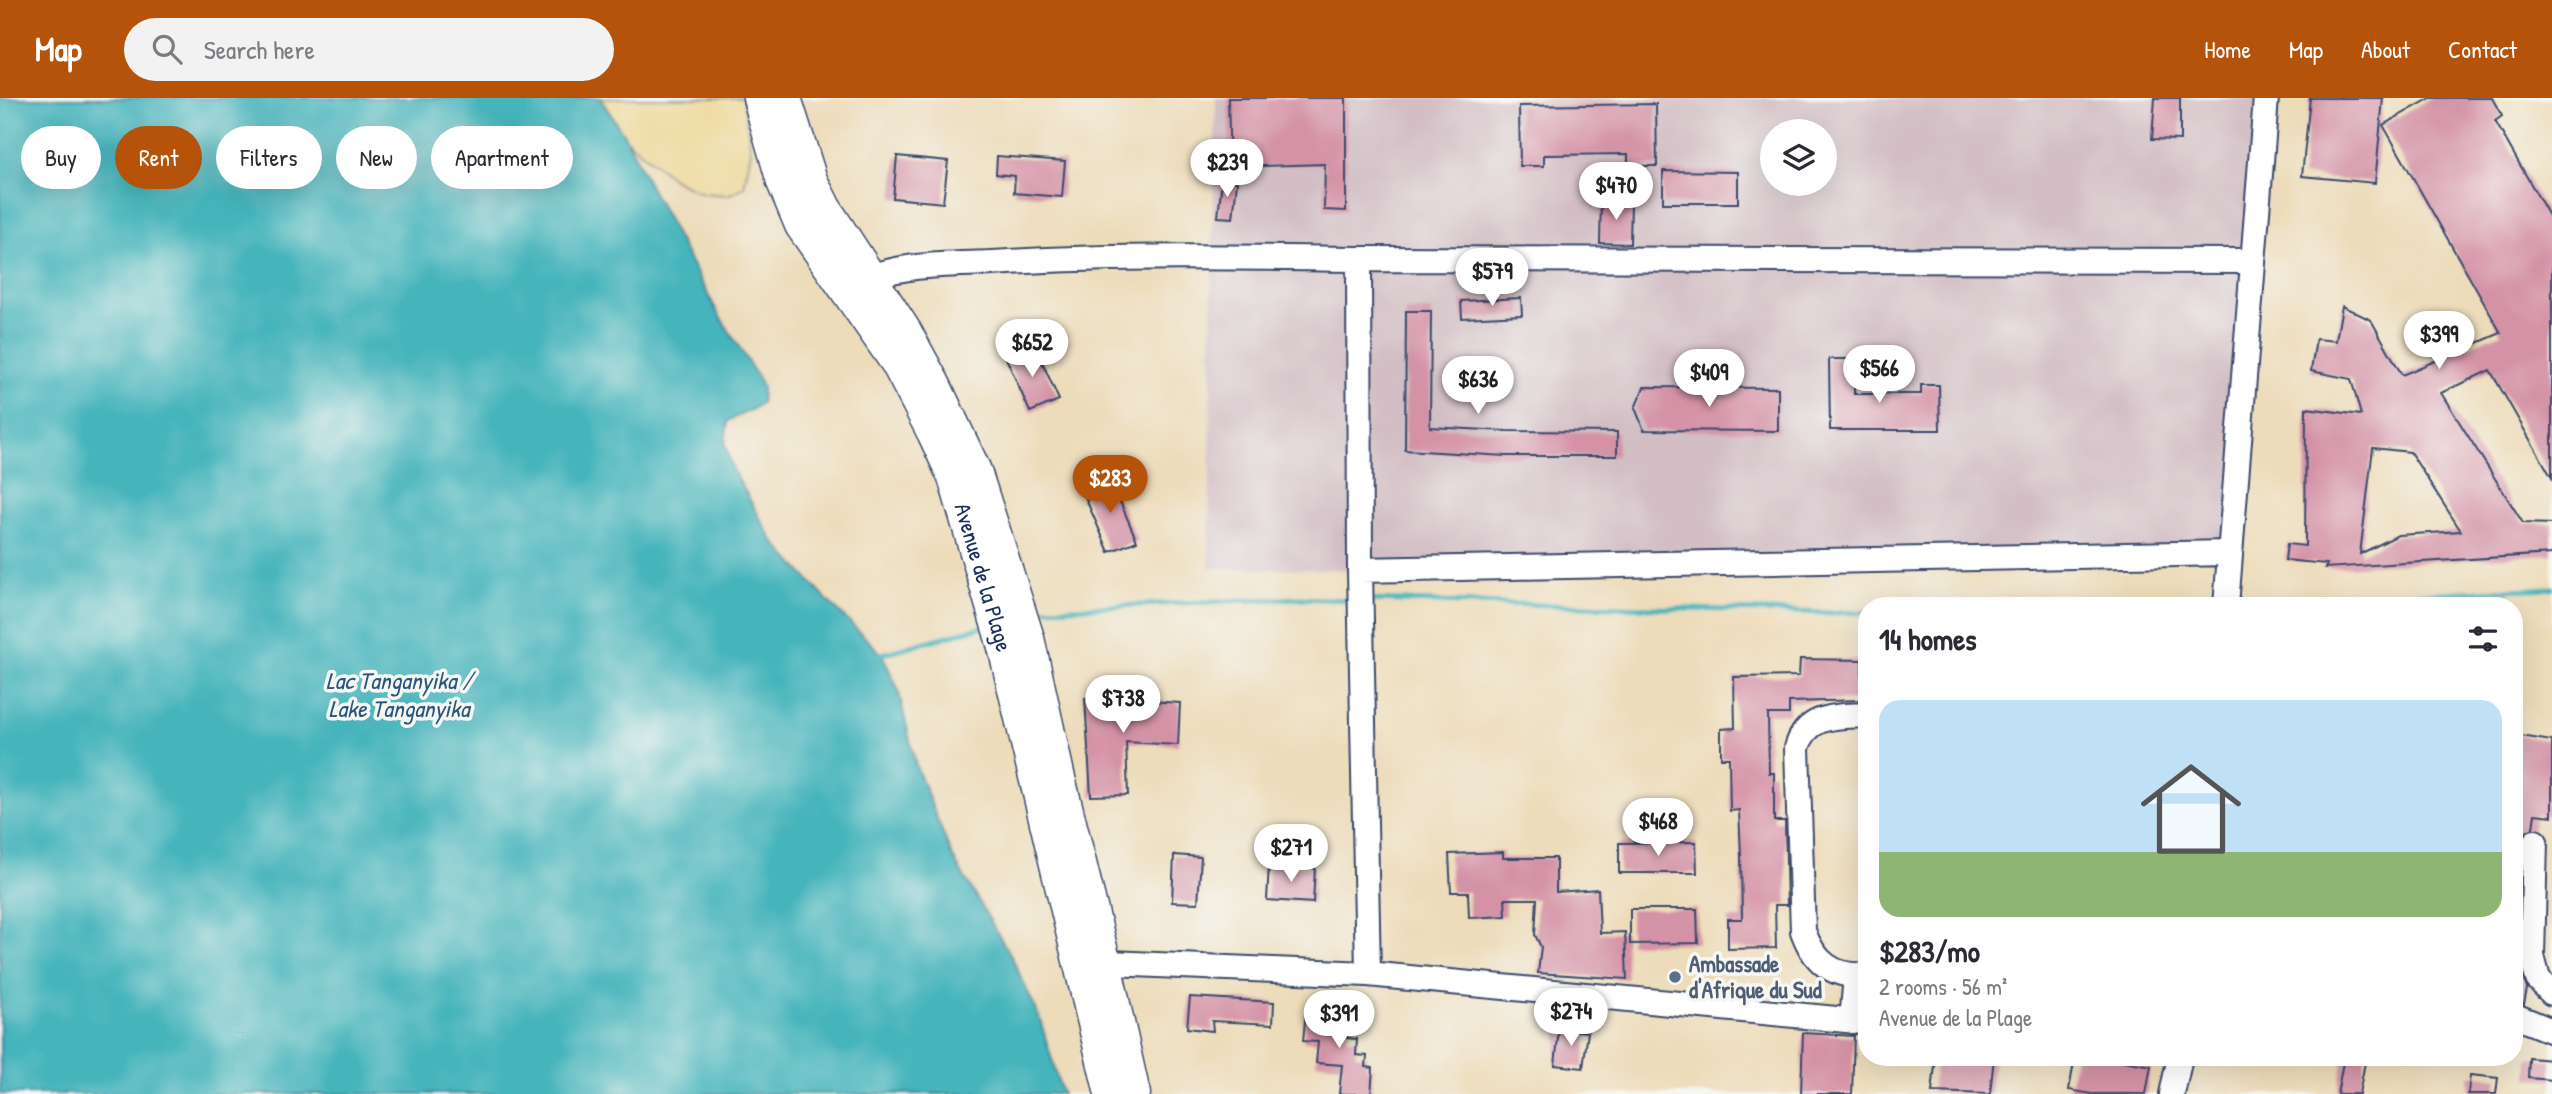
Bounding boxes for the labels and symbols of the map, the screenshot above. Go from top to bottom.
pin: $239 [1186,140,1268,199]
pin: $470 [1575,162,1657,222]
pin: $579 [1451,248,1533,308]
pin: $399 [2398,312,2480,371]
pin: $652 [991,320,1073,379]
pin: $566 [1838,345,1920,405]
pin: $409 [1668,350,1750,409]
pin: $636 [1437,356,1519,416]
pin: $283 [1069,456,1151,515]
street label: Avenue de la Plage [947,499,1020,655]
water label: Lac Tanganyika / Lake Tanganyika [326,664,476,725]
pin: $738 [1082,676,1164,735]
pin: $468 [1617,798,1699,858]
pin: $271 [1250,824,1332,884]
place label: Ambassade d'Afrique du Sud [1689,948,1822,1006]
marker: Ambassade d'Afrique du Sud [1667,969,1683,985]
pin: $274 [1530,988,1612,1048]
pin: $391 [1298,990,1380,1050]

